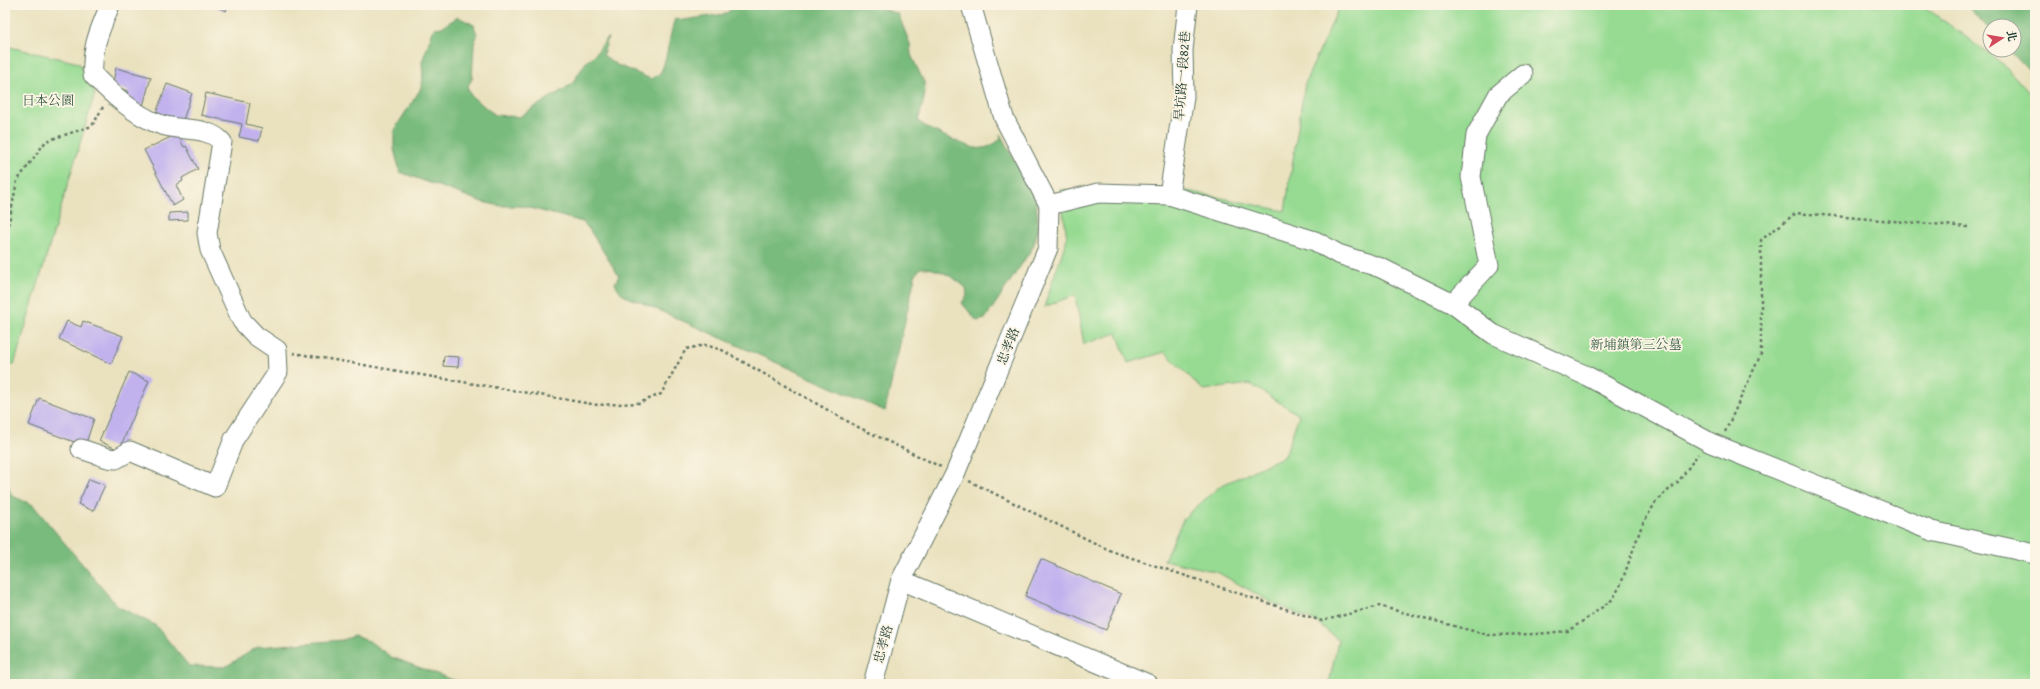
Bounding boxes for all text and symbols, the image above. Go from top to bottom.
north arrow [1982,18,2022,58]
text: 北 [2003,29,2021,43]
street label: 旱坑路一段82巷 [1169,30,1195,122]
park label: 日本公園 [22,91,74,110]
street label: 忠孝路 [992,324,1024,368]
park label: 新埔鎮第三公墓 [1590,335,1682,354]
street label: 忠孝路 [868,623,898,665]

